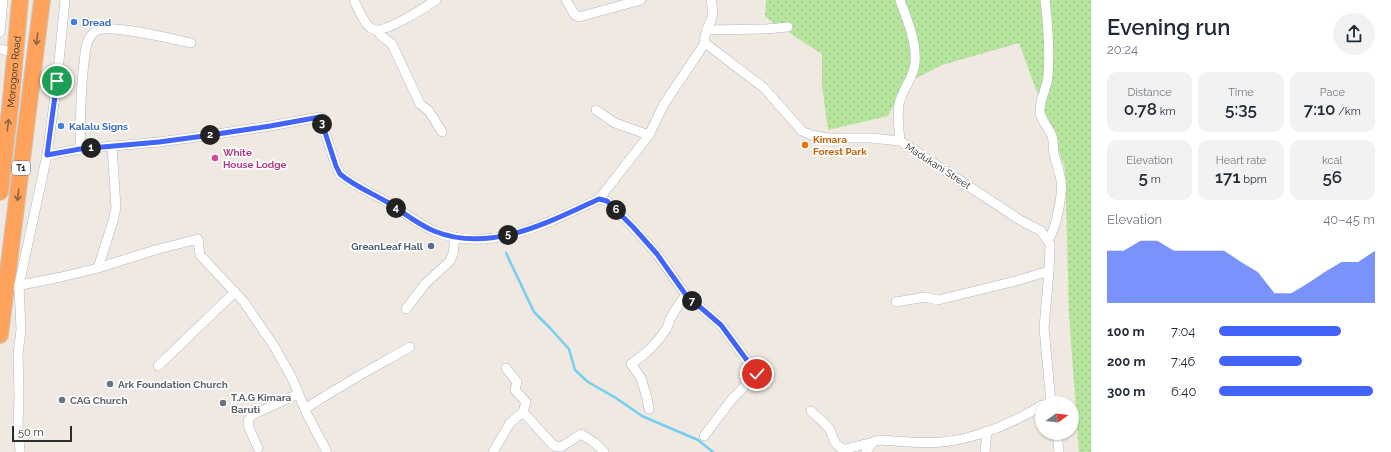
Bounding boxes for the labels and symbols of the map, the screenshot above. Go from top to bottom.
marker: Dread [69,17,79,27]
place label: Dread [82,17,112,28]
one-way arrow [34,32,41,45]
street label: Morogoro Road [5,35,22,108]
pin [40,64,74,98]
pin: 3 [312,114,332,134]
one-way arrow [4,119,12,132]
marker: Kalalu Signs [56,121,66,131]
place label: Kalalu Signs [69,121,128,132]
pin: 2 [200,125,220,145]
place label: Kimara Forest Park [813,134,867,157]
pin: 1 [81,138,101,158]
marker: Kimara Forest Park [800,140,810,150]
street label: Madukani Street [903,141,973,191]
place label: White House Lodge [223,147,287,170]
marker: White House Lodge [210,153,220,163]
road number: T1 [12,161,30,175]
one-way arrow [14,188,22,201]
pin: 4 [386,198,406,218]
pin: 6 [606,200,626,220]
pin: 5 [498,225,518,245]
place label: GreanLeaf Hall [351,241,424,252]
marker: GreanLeaf Hall [426,241,436,251]
pin: 7 [682,291,702,311]
pin [740,357,774,391]
marker: Ark Foundation Church [105,379,115,389]
place label: Ark Foundation Church [118,379,228,390]
place label: T.A.G Kimara Baruti [231,392,291,415]
marker: CAG Church [57,395,67,405]
place label: CAG Church [70,395,127,406]
north arrow [1035,396,1079,440]
marker: T.A.G Kimara Baruti [218,398,228,408]
scale bar [12,424,72,443]

